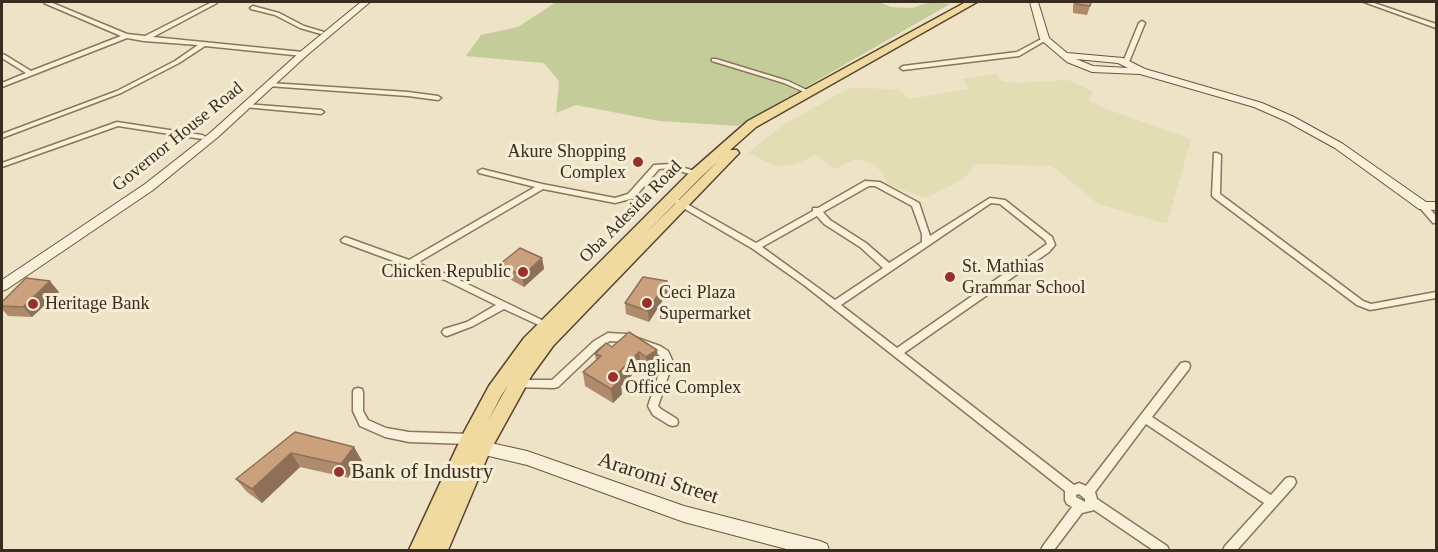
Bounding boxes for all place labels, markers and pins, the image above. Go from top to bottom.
place label: Akure Shopping Complex [508,141,626,184]
marker: Akure Shopping Complex [631,155,645,169]
place label: St. Mathias Grammar School [962,256,1085,298]
place label: Chicken Republic [382,261,511,283]
marker: Chicken Republic [516,265,530,279]
marker: St. Mathias Grammar School [943,270,957,284]
place label: Ceci Plaza Supermarket [659,282,751,324]
place label: Heritage Bank [45,293,149,315]
marker: Ceci Plaza Supermarket [640,296,654,310]
marker: Heritage Bank [26,297,40,311]
place label: Anglican Office Complex [625,356,741,398]
marker: Anglican Office Complex [606,370,620,384]
place label: Bank of Industry [351,459,493,485]
marker: Bank of Industry [332,465,346,479]

